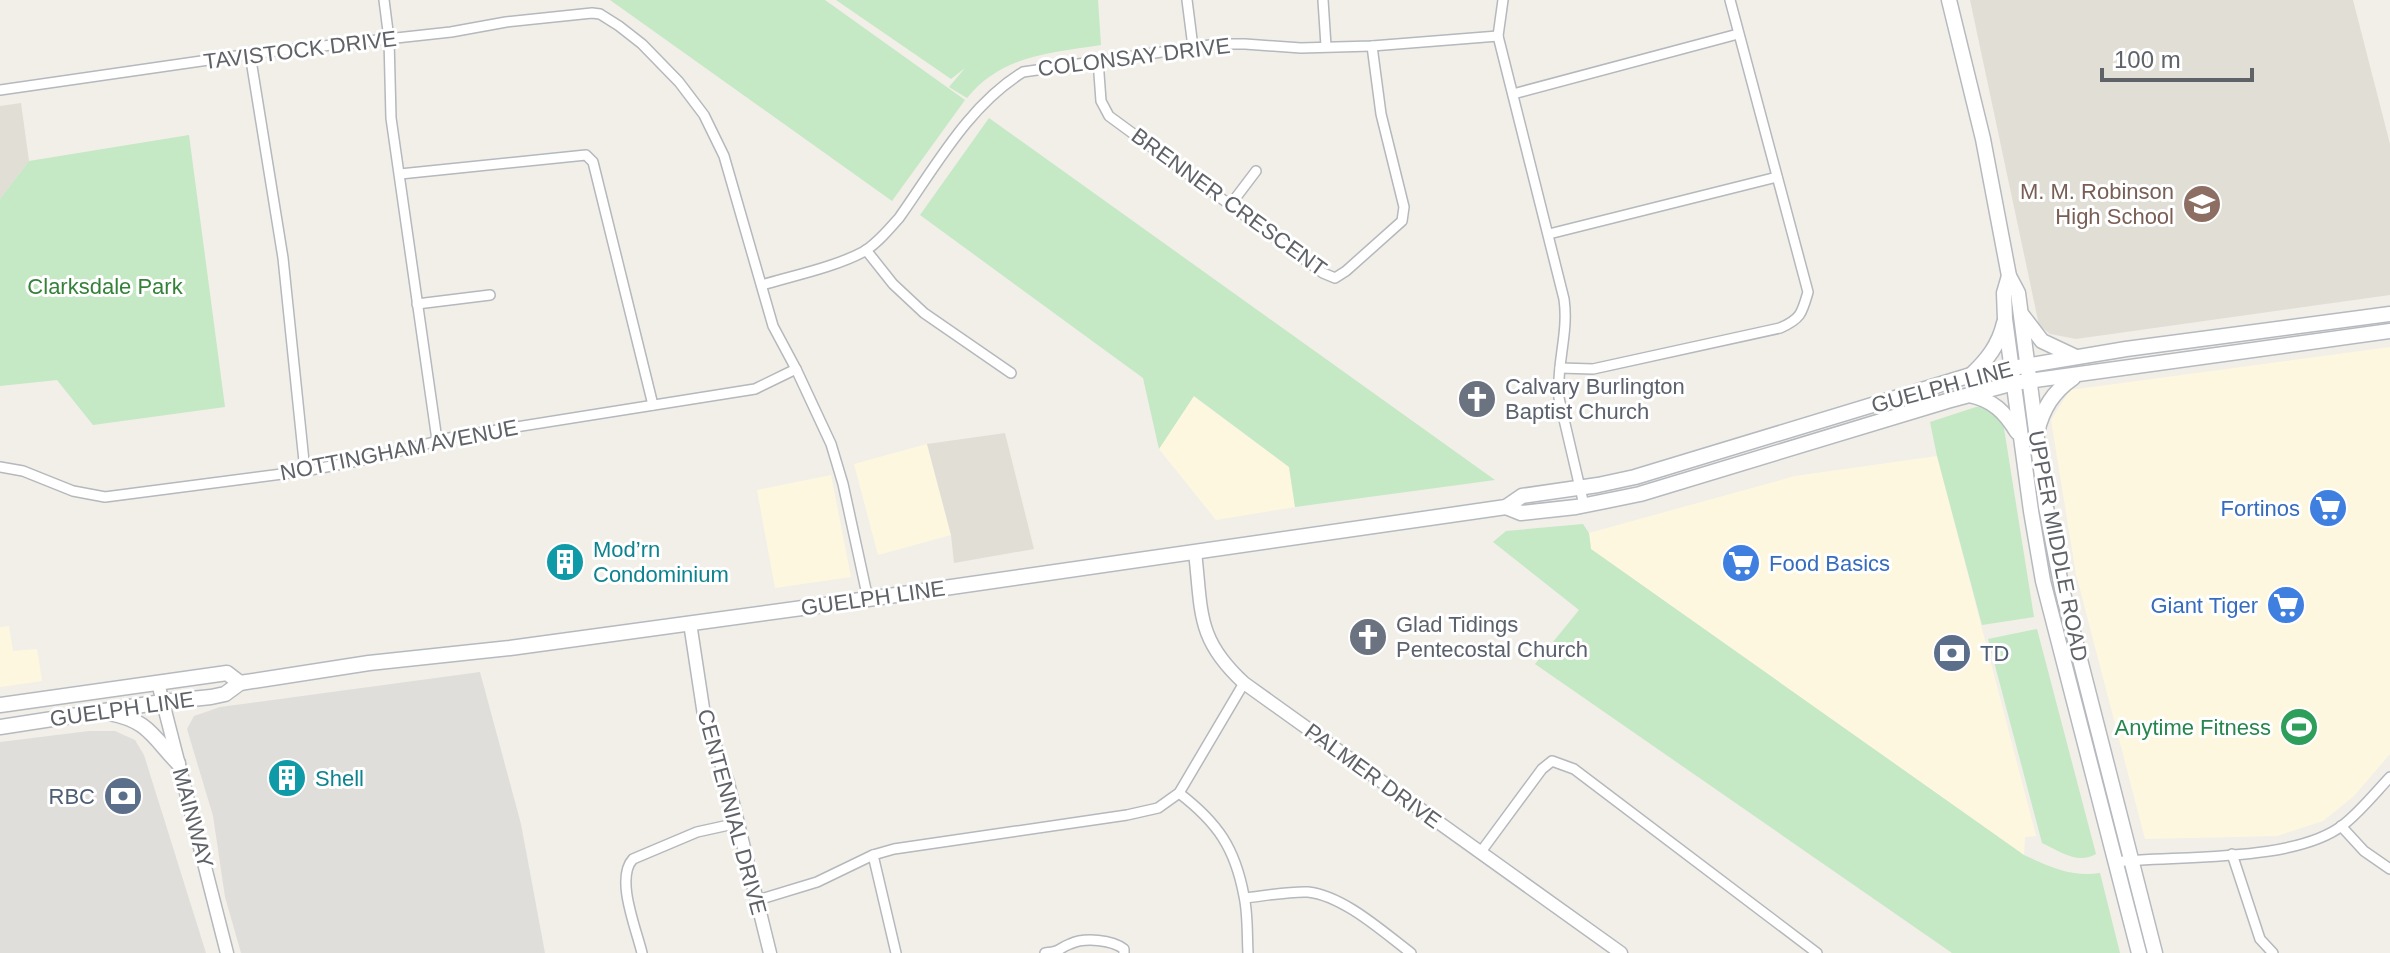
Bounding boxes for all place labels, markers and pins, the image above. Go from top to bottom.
place label: M. M. Robinson High School [2020,179,2174,229]
school or university icon: M. M. Robinson High School [2181,183,2223,225]
place label: Calvary Burlington Baptist Church [1505,374,1685,424]
church icon: Calvary Burlington Baptist Church [1456,378,1498,420]
supermarket icon: Fortinos [2307,487,2349,529]
place label: Fortinos [2221,496,2300,521]
place label: Mod’rn Condominium [593,537,729,587]
building icon: Mod’rn Condominium [544,541,586,583]
supermarket icon: Food Basics [1720,542,1762,584]
place label: Food Basics [1769,551,1890,576]
supermarket icon: Giant Tiger [2265,584,2307,626]
place label: Giant Tiger [2150,593,2258,618]
place label: Glad Tidings Pentecostal Church [1396,612,1588,662]
church icon: Glad Tidings Pentecostal Church [1347,616,1389,658]
bank icon: TD [1931,632,1973,674]
place label: TD [1980,641,2009,666]
sports icon: Anytime Fitness [2278,706,2320,748]
place label: Anytime Fitness [2115,715,2271,740]
building icon: Shell [266,757,308,799]
place label: Shell [315,766,364,791]
bank icon: RBC [102,775,144,817]
place label: RBC [49,784,95,809]

